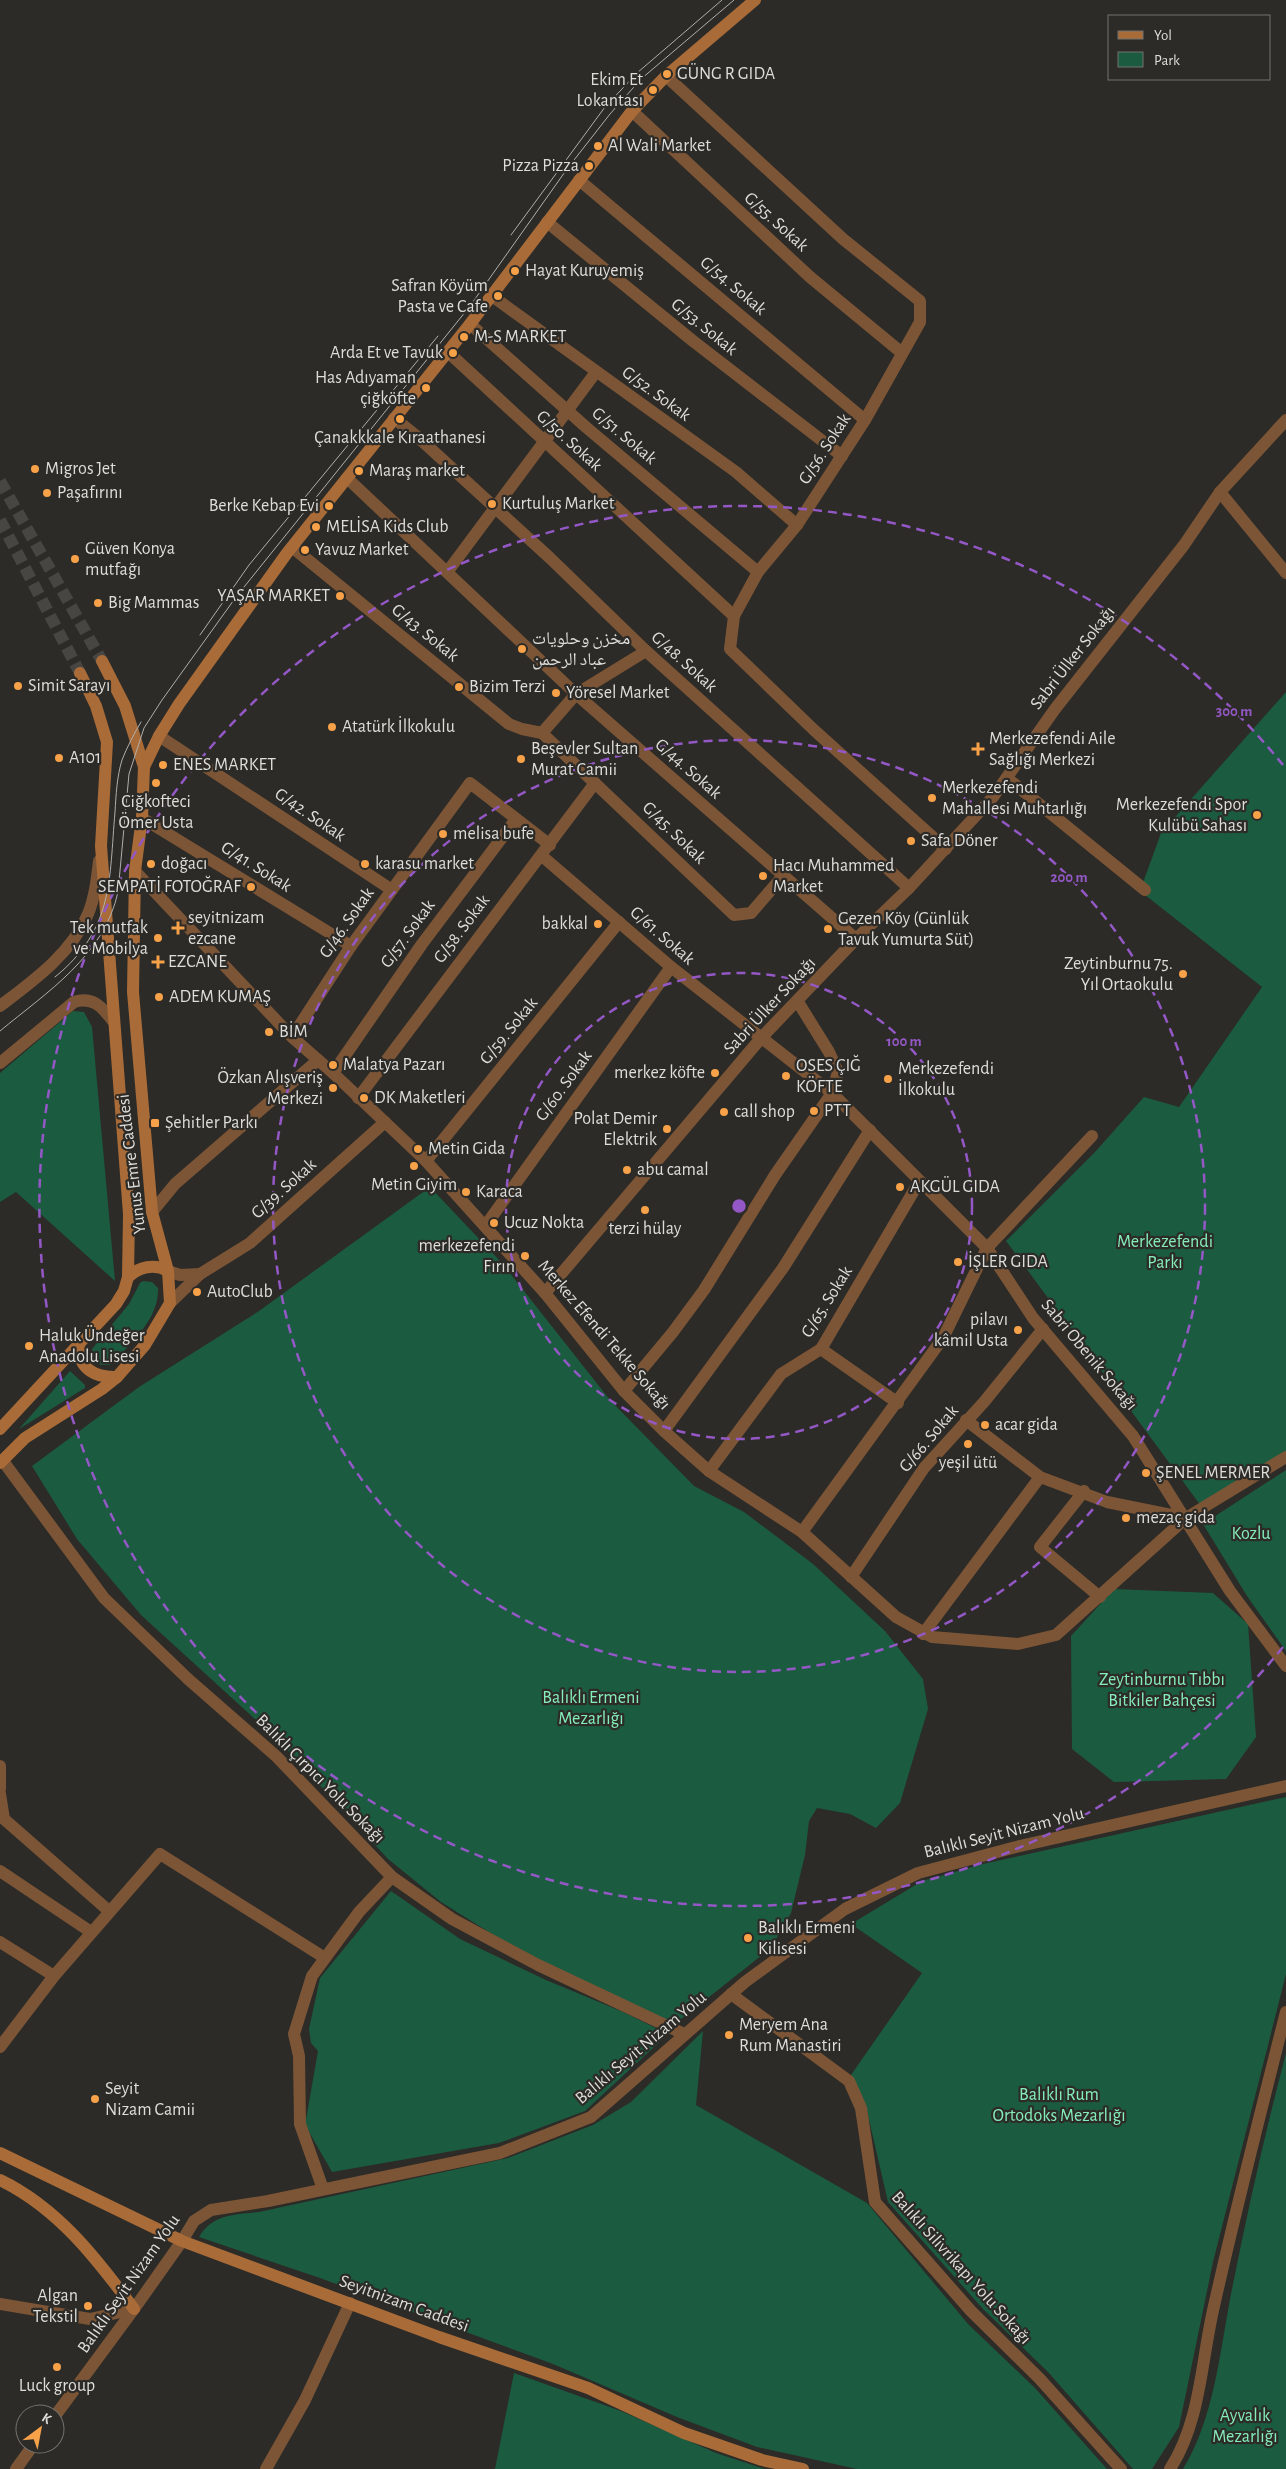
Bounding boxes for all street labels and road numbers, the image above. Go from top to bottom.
street label: G/55. Sokak [740,189,812,256]
street label: G/54. Sokak [696,253,770,319]
street label: G/53. Sokak [668,295,741,359]
street label: G/52. Sokak [618,363,694,425]
street label: G/51. Sokak [588,404,660,469]
street label: G/50. Sokak [533,407,606,475]
street label: G/56. Sokak [796,410,855,488]
street label: G/43. Sokak [388,601,463,666]
street label: Sabri Ülker Sokağı [1026,602,1119,713]
street label: G/48. Sokak [648,628,721,697]
street label: G/44. Sokak [651,735,725,803]
street label: G/42. Sokak [271,785,349,846]
street label: G/45. Sokak [639,799,710,868]
street label: G/41. Sokak [218,838,295,896]
street label: G/46. Sokak [316,884,378,962]
street label: G/58. Sokak [431,891,494,967]
street label: G/57. Sokak [377,896,439,971]
street label: G/61. Sokak [626,903,698,969]
street label: Sabri Ülker Sokağı [719,953,819,1058]
street label: G/59. Sokak [477,993,542,1068]
street label: G/60. Sokak [533,1047,596,1125]
street label: Yunus Emre Caddesi [114,1093,150,1235]
street label: G/39. Sokak [248,1155,320,1223]
street label: Merkez Efendi Tekke Sokağı [534,1257,674,1413]
street label: G/65. Sokak [798,1262,856,1341]
street label: Sabri Obenik Sokağı [1038,1296,1140,1414]
street label: G/66. Sokak [896,1401,963,1476]
street label: Balıklı Çırpıcı Yolu Sokağı [252,1711,388,1847]
street label: Balıklı Seyit Nizam Yolu [922,1804,1086,1862]
street label: Balıklı Seyit Nizam Yolu [572,1988,710,2108]
street label: Balıklı Silivrikapı Yolu Sokağı [888,2188,1034,2348]
street label: Balıklı Seyit Nizam Yolu [74,2212,184,2356]
street label: Seyitnizam Caddesi [337,2272,471,2336]

